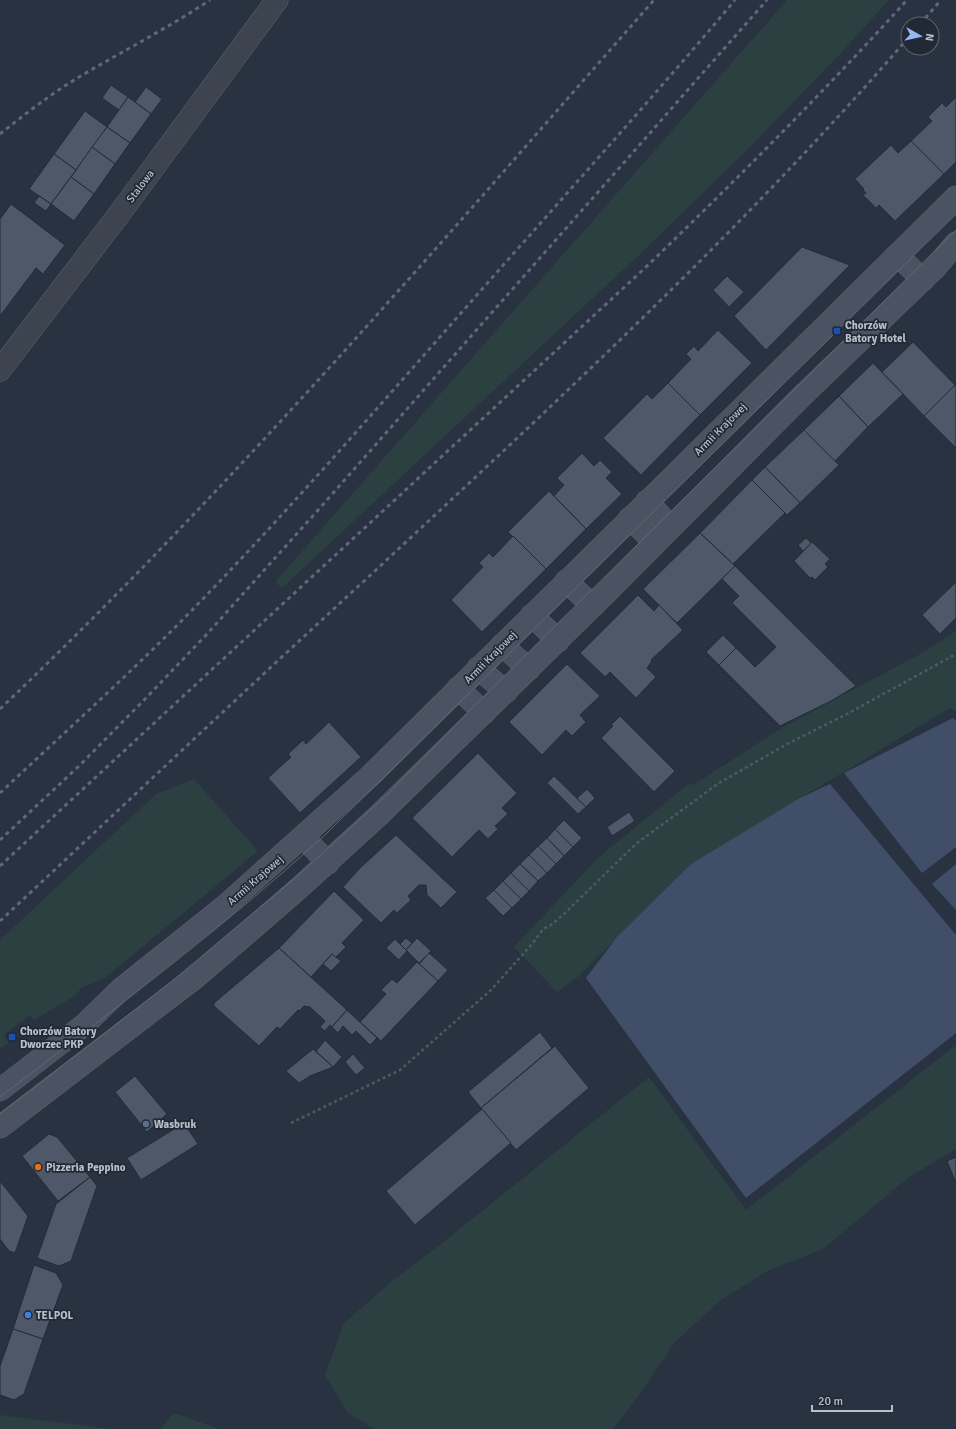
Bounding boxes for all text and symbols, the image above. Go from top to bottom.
north arrow [900,16,940,56]
text: N [922,33,936,42]
street label: Stalowa [124,167,157,205]
place label: Chorzów Batory Hotel [845,319,907,345]
marker: Chorzów Batory Hotel [832,326,842,336]
street label: Armii Krajowej [691,400,749,458]
street label: Armii Krajowej [461,628,519,686]
street label: Armii Krajowej [225,853,286,908]
place label: Chorzów Batory Dworzec PKP [20,1025,97,1051]
marker: Chorzów Batory Dworzec PKP [7,1032,17,1042]
place label: Wasbruk [154,1118,196,1131]
marker: Wasbruk [141,1119,151,1129]
place label: Pizzeria Peppino [46,1161,126,1174]
marker: Pizzeria Peppino [33,1162,43,1172]
place label: TELPOL [36,1309,73,1322]
marker: TELPOL [23,1310,33,1320]
scale bar [812,1387,892,1413]
text: 20 m [818,1394,843,1409]

